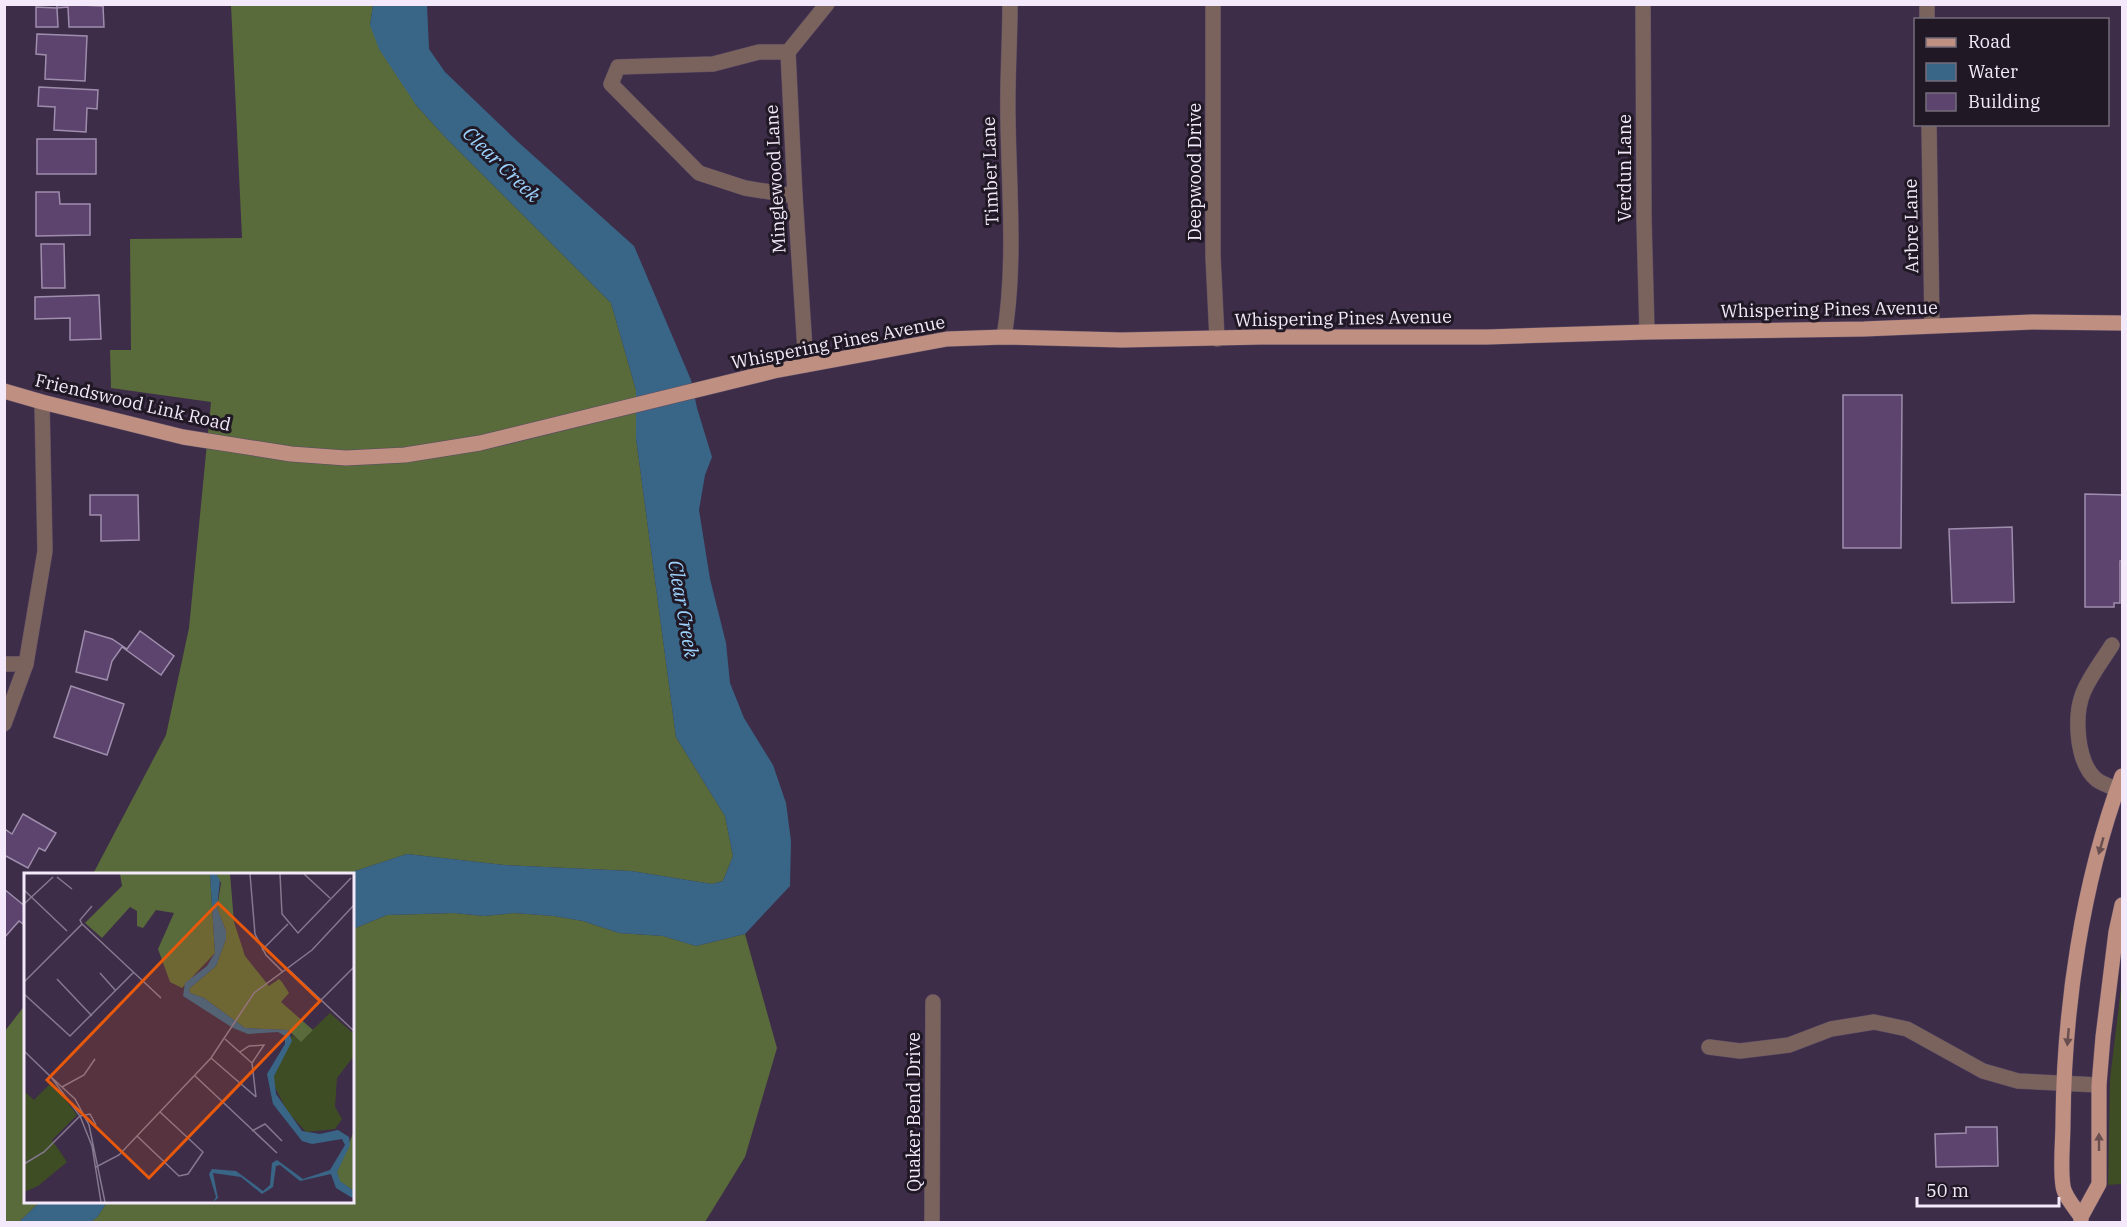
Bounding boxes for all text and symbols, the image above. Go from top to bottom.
legend [1914,18,2109,126]
text: Road [1968,30,2011,53]
text: Water [1968,60,2018,83]
text: Building [1968,90,2040,113]
street label: Deepwood Drive [1183,103,1206,241]
street label: Minglewood Lane [760,104,790,254]
street label: Verdun Lane [1613,114,1636,222]
street label: Timber Lane [977,116,1003,226]
water label: Clear Creek [457,120,547,208]
street label: Arbre Lane [1899,179,1923,273]
street label: Whispering Pines Avenue [1720,296,1938,322]
street label: Whispering Pines Avenue [1234,305,1452,331]
street label: Whispering Pines Avenue [729,310,947,374]
street label: Friendswood Link Road [33,368,233,436]
water label: Clear Creek [662,558,706,660]
one-way arrow [2096,837,2106,855]
inset map [24,873,354,1203]
one-way arrow [2063,1028,2073,1047]
street label: Quaker Bend Drive [902,1032,925,1192]
one-way arrow [2094,1132,2104,1151]
scale bar [1917,1170,2060,1208]
text: 50 m [1926,1179,1969,1202]

